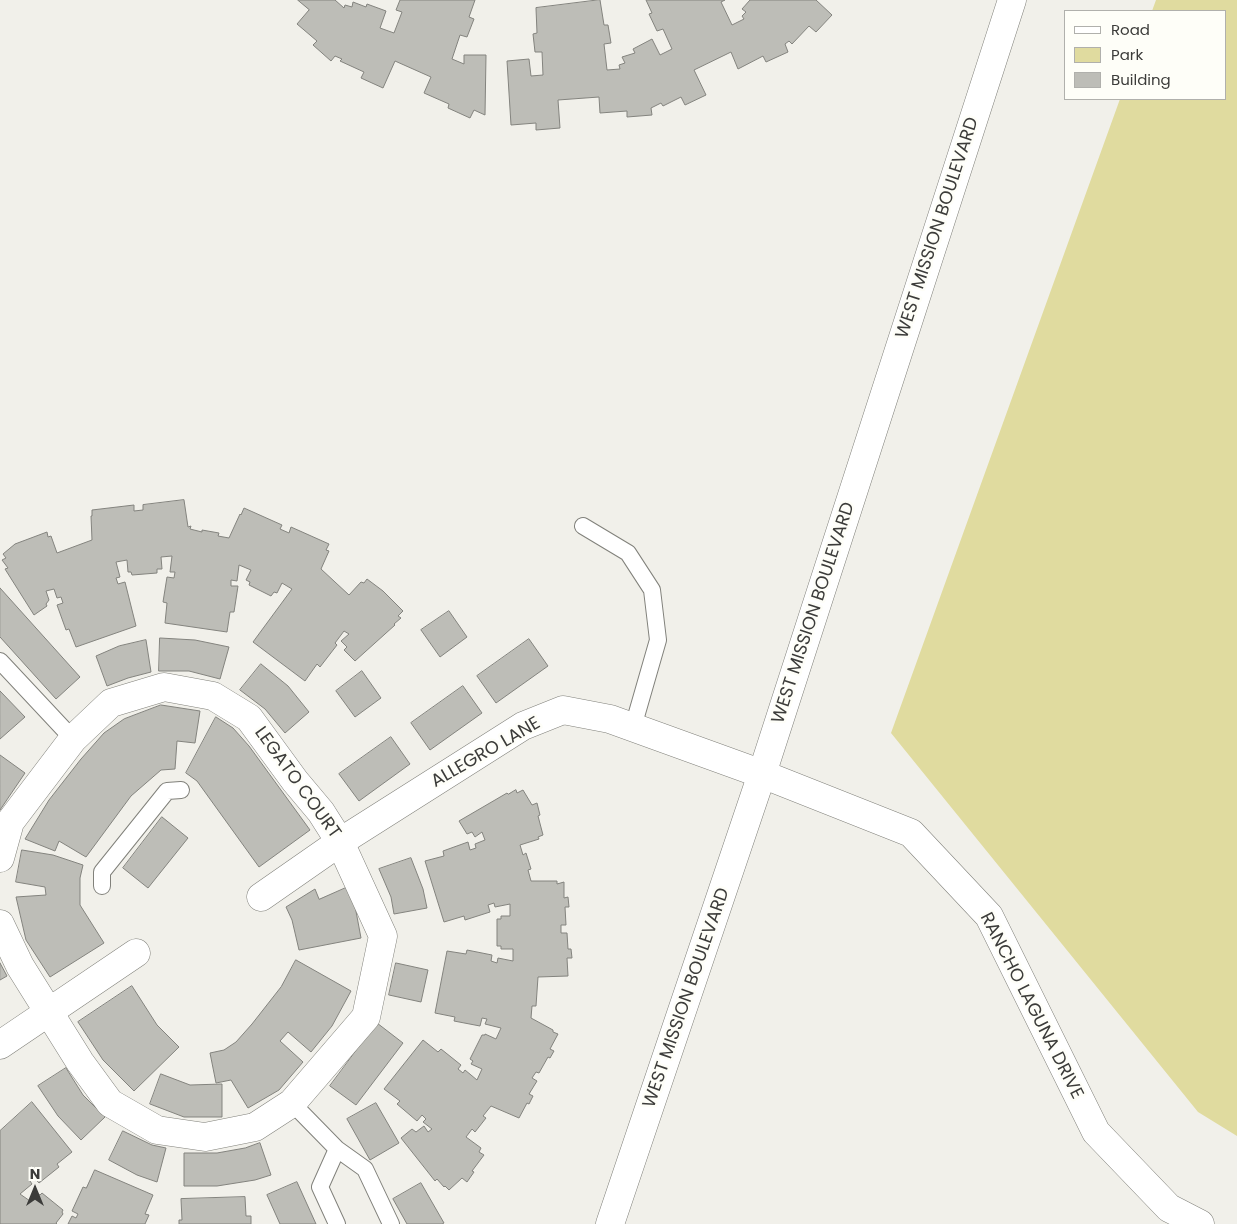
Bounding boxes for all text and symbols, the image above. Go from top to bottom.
legend [1064,10,1227,100]
text: Road [1111,19,1150,40]
text: Park [1111,44,1143,65]
text: Building [1111,69,1171,90]
street label: WEST MISSION BOULEVARD [892,115,984,341]
street label: WEST MISSION BOULEVARD [768,500,860,726]
street label: ALLEGRO LANE [428,713,544,793]
street label: LEGATO COURT [249,723,345,843]
street label: WEST MISSION BOULEVARD [639,885,735,1111]
street label: RANCHO LAGUNA DRIVE [975,909,1087,1103]
north arrow [10,1164,60,1214]
text: N [30,1164,40,1184]

